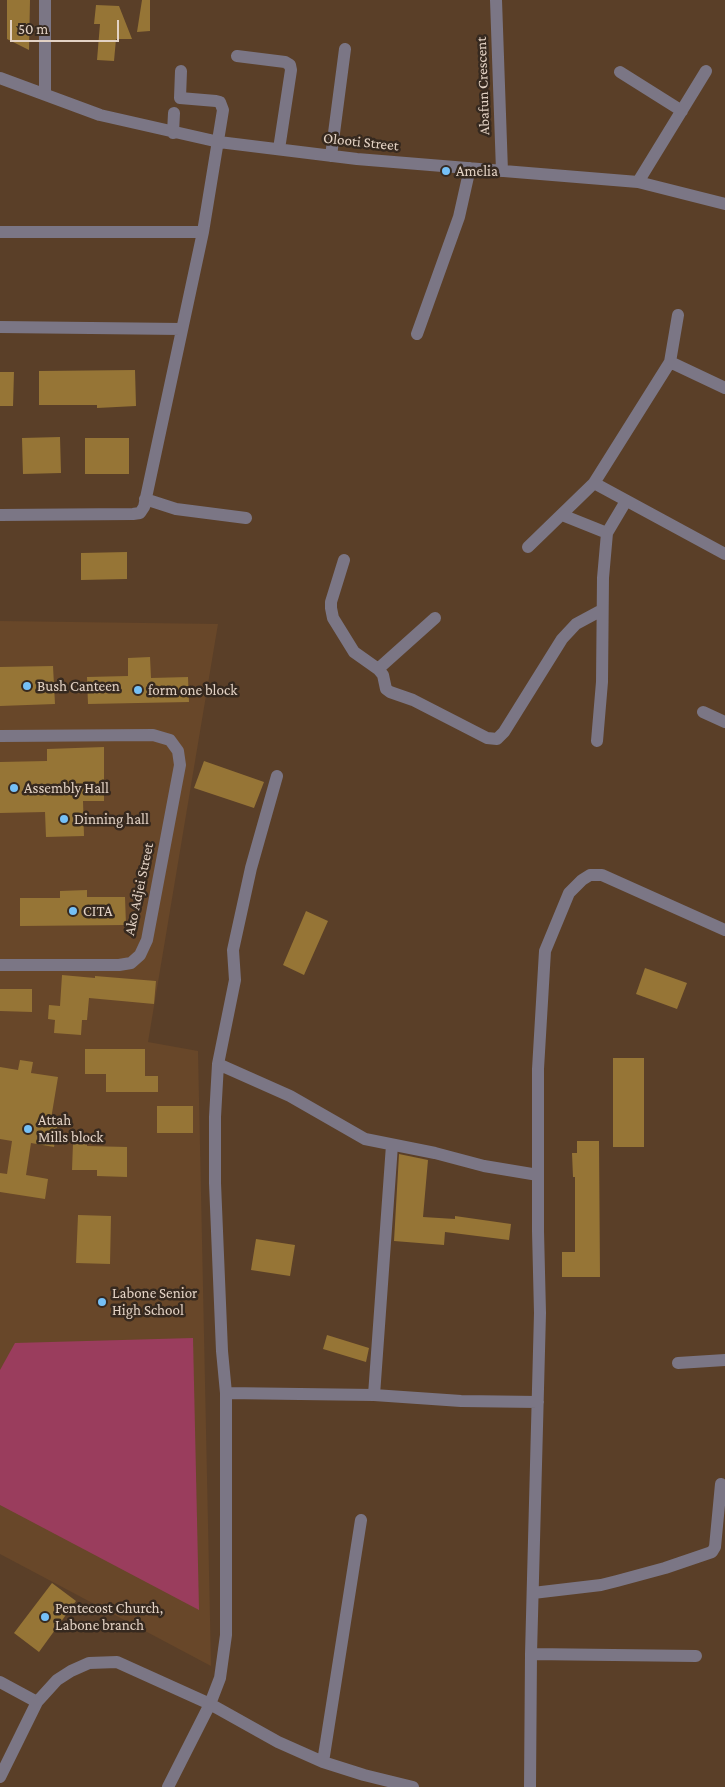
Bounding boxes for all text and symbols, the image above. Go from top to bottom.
scale bar [12,10,121,42]
text: 50 m [18,21,48,37]
street label: Abafun Crescent [472,36,494,136]
street label: Olooti Street [322,129,400,155]
place label: Amelia [456,162,498,180]
marker: Amelia [440,165,452,177]
place label: Bush Canteen [37,677,120,695]
marker: Bush Canteen [21,680,33,692]
place label: form one block [148,681,237,699]
marker: form one block [132,684,144,696]
place label: Assembly Hall [24,779,109,797]
marker: Assembly Hall [8,782,20,794]
place label: Dinning hall [74,810,149,828]
marker: Dinning hall [58,813,70,825]
street label: Ako Adjei Street [120,841,158,937]
place label: CITA [83,902,113,920]
marker: CITA [67,905,79,917]
place label: Attah Mills block [38,1111,103,1146]
marker: Attah Mills block [22,1123,34,1135]
place label: Labone Senior High School [112,1284,197,1319]
marker: Labone Senior High School [96,1296,108,1308]
place label: Pentecost Church, Labone branch [55,1599,163,1634]
marker: Pentecost Church, Labone branch [39,1611,51,1623]

